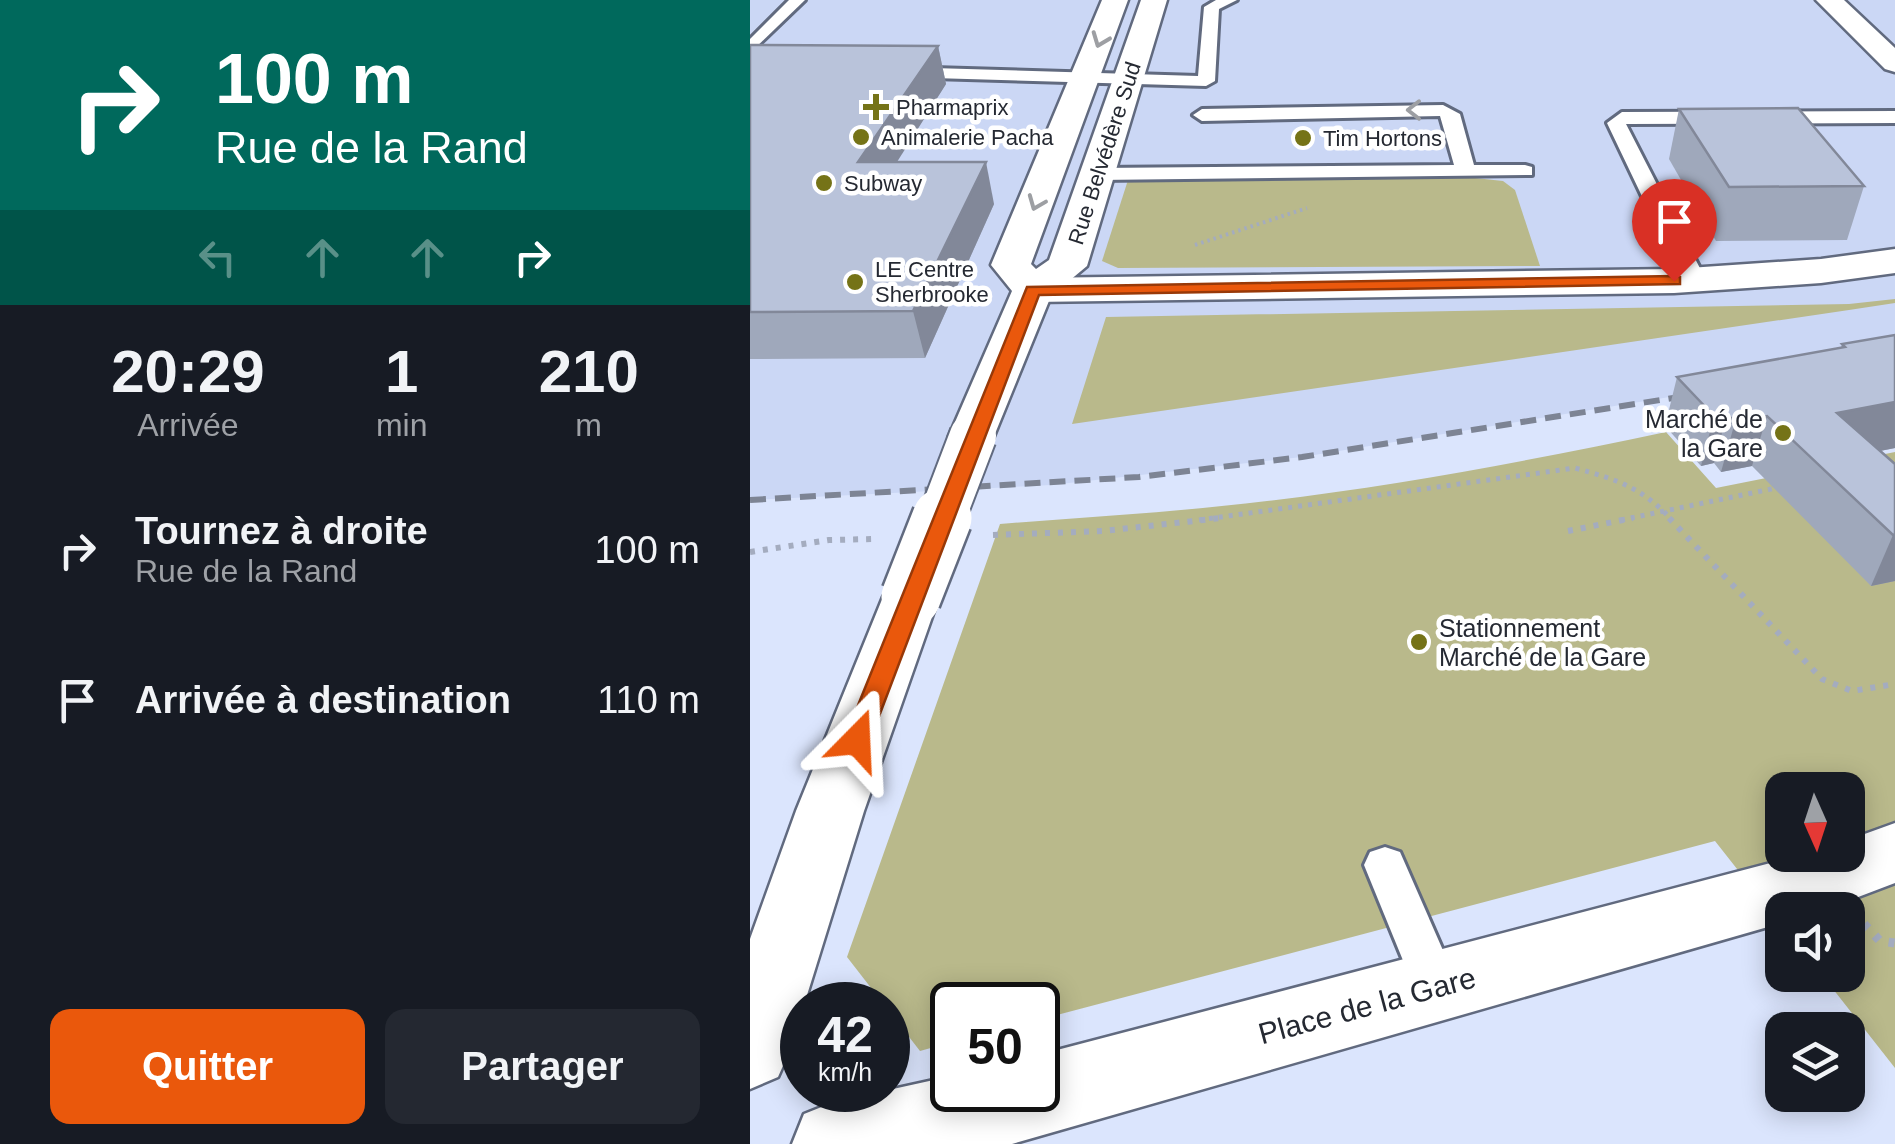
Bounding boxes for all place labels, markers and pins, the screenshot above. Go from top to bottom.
place label: Pharmaprix [896,95,1008,120]
marker: Pharmaprix [865,96,887,118]
place label: Animalerie Pacha [881,125,1054,150]
marker: Animalerie Pacha [850,126,872,148]
place label: Tim Hortons [1323,126,1442,151]
marker: Tim Hortons [1292,127,1314,149]
place label: Subway [844,171,922,196]
marker: Subway [813,172,835,194]
pin [1632,179,1717,282]
place label: LE Centre Sherbrooke [875,257,989,307]
marker: LE Centre Sherbrooke [844,271,866,293]
place label: Marché de la Gare [1645,405,1763,462]
marker: Marché de la Gare [1772,422,1794,444]
place label: Stationnement Marché de la Gare [1439,614,1646,671]
marker: Stationnement Marché de la Gare [1408,631,1430,653]

